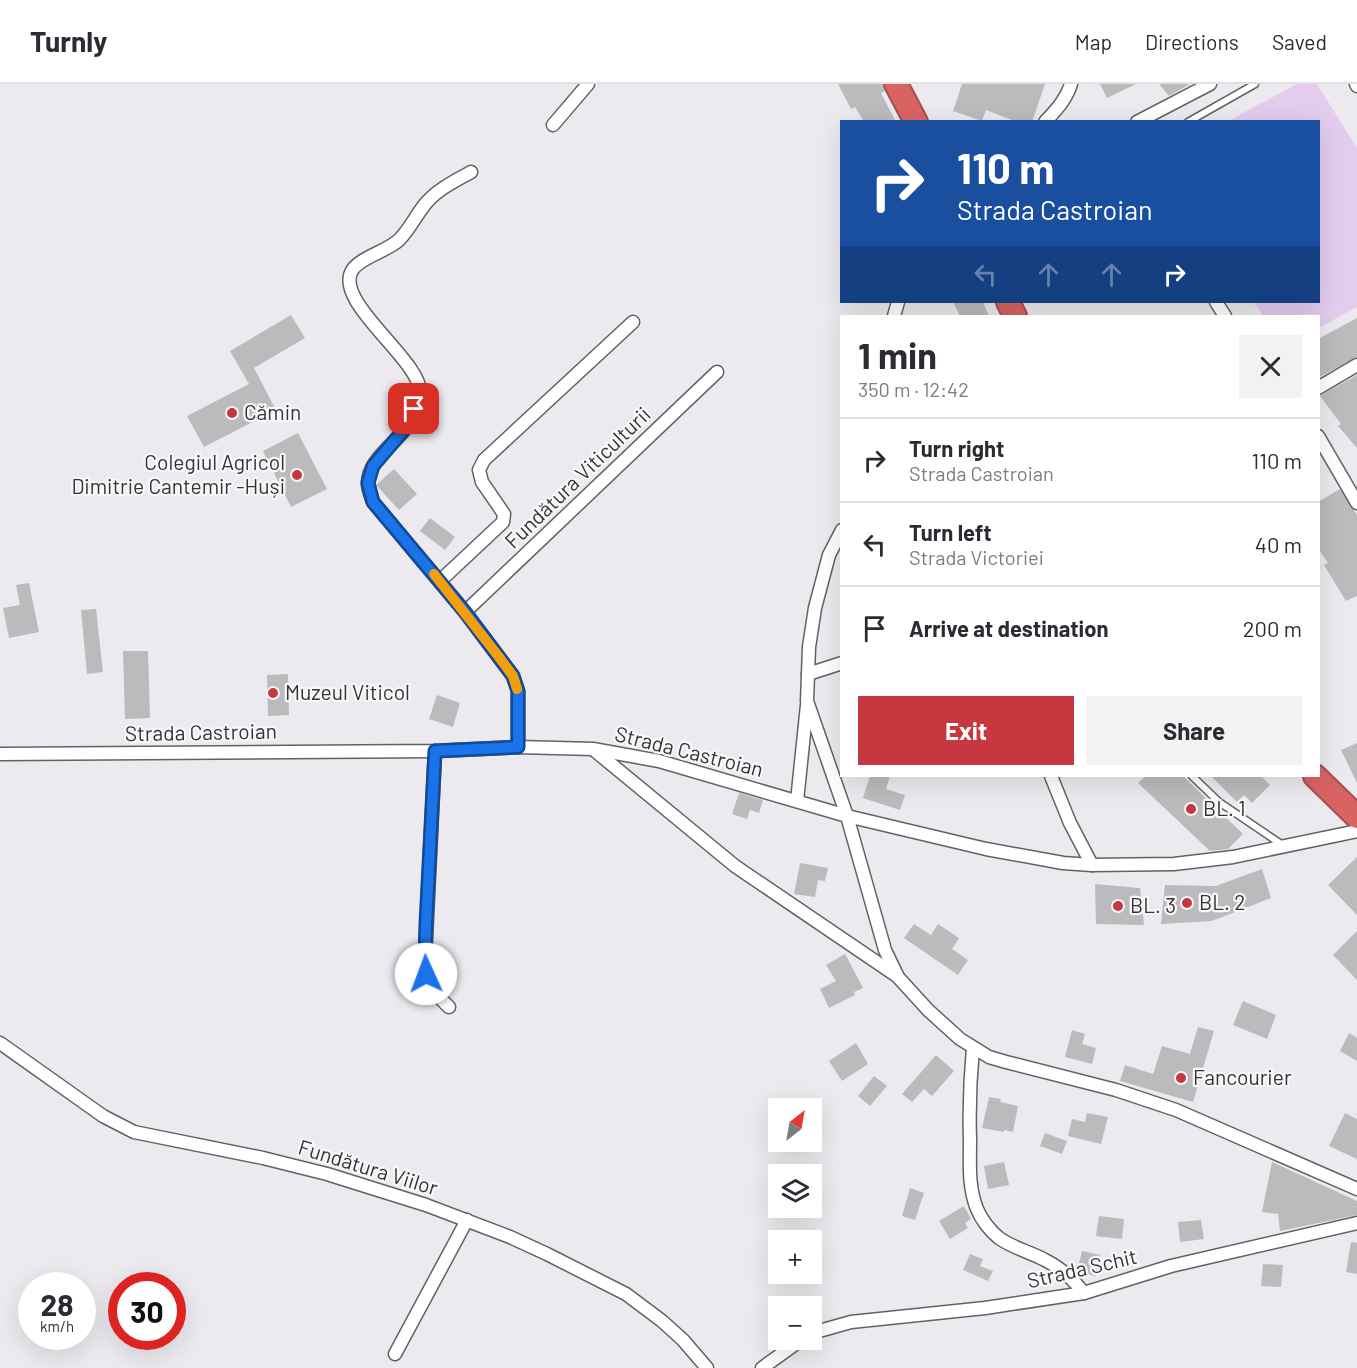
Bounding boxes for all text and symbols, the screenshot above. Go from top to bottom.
text: Turnly [30,24,107,58]
text: Map [1075,29,1112,54]
text: Directions [1145,29,1239,54]
text: Saved [1272,29,1327,54]
text: 110 m [957,142,1054,192]
icon: right [858,144,936,222]
text: Strada Castroian [957,193,1153,225]
icon: left [969,258,1002,291]
icon: ahead [1032,258,1065,291]
icon: ahead [1095,258,1128,291]
icon: right [1158,258,1191,291]
text: 1 min [858,333,937,376]
button: close [1239,335,1302,398]
text: 350 m · 12:42 [858,377,969,401]
pin [388,383,439,434]
icon: arrive [397,392,430,425]
place label: Cămin [244,399,301,424]
street label: Fundătura Viticulturii [499,401,655,553]
marker: Cămin [225,406,239,420]
text: Turn right [909,435,1004,461]
icon: right [858,444,891,477]
text: 110 m [1252,447,1302,473]
place label: Colegiul Agricol Dimitrie Cantemir -Huși [71,449,285,498]
text: Strada Castroian [909,461,1054,485]
marker: Colegiul Agricol Dimitrie Cantemir -Huși [290,468,304,482]
text: Turn left [909,519,992,545]
icon: left [858,528,891,561]
text: 40 m [1255,531,1302,557]
text: Strada Victoriei [909,545,1044,569]
icon: arrive [858,612,891,645]
text: Arrive at destination [909,615,1108,641]
text: 200 m [1243,615,1302,641]
place label: Muzeul Viticol [285,679,410,704]
marker: Muzeul Viticol [266,686,280,700]
button: Exit [858,696,1074,765]
button: Share [1086,696,1302,765]
street label: Strada Castroian [125,718,277,745]
street label: Strada Castroian [613,720,766,781]
place label: BL. 1 [1203,795,1245,820]
marker: BL. 1 [1184,802,1198,816]
place label: BL. 2 [1199,889,1245,914]
place label: BL. 3 [1130,892,1176,917]
marker: BL. 2 [1180,896,1194,910]
marker: BL. 3 [1111,899,1125,913]
position arrow [394,942,458,1006]
place label: Fancourier [1193,1064,1292,1089]
marker: Fancourier [1174,1071,1188,1085]
north arrow [768,1098,822,1152]
map controls [768,1098,822,1350]
street label: Fundătura Viilor [296,1133,442,1200]
button: layers [768,1164,822,1218]
button: + [768,1230,822,1284]
street label: Strada Schit [1024,1243,1139,1292]
speed limit sign: 30 [108,1272,186,1350]
text: 28 [40,1286,74,1322]
button: − [768,1296,822,1350]
text: km/h [40,1317,74,1335]

